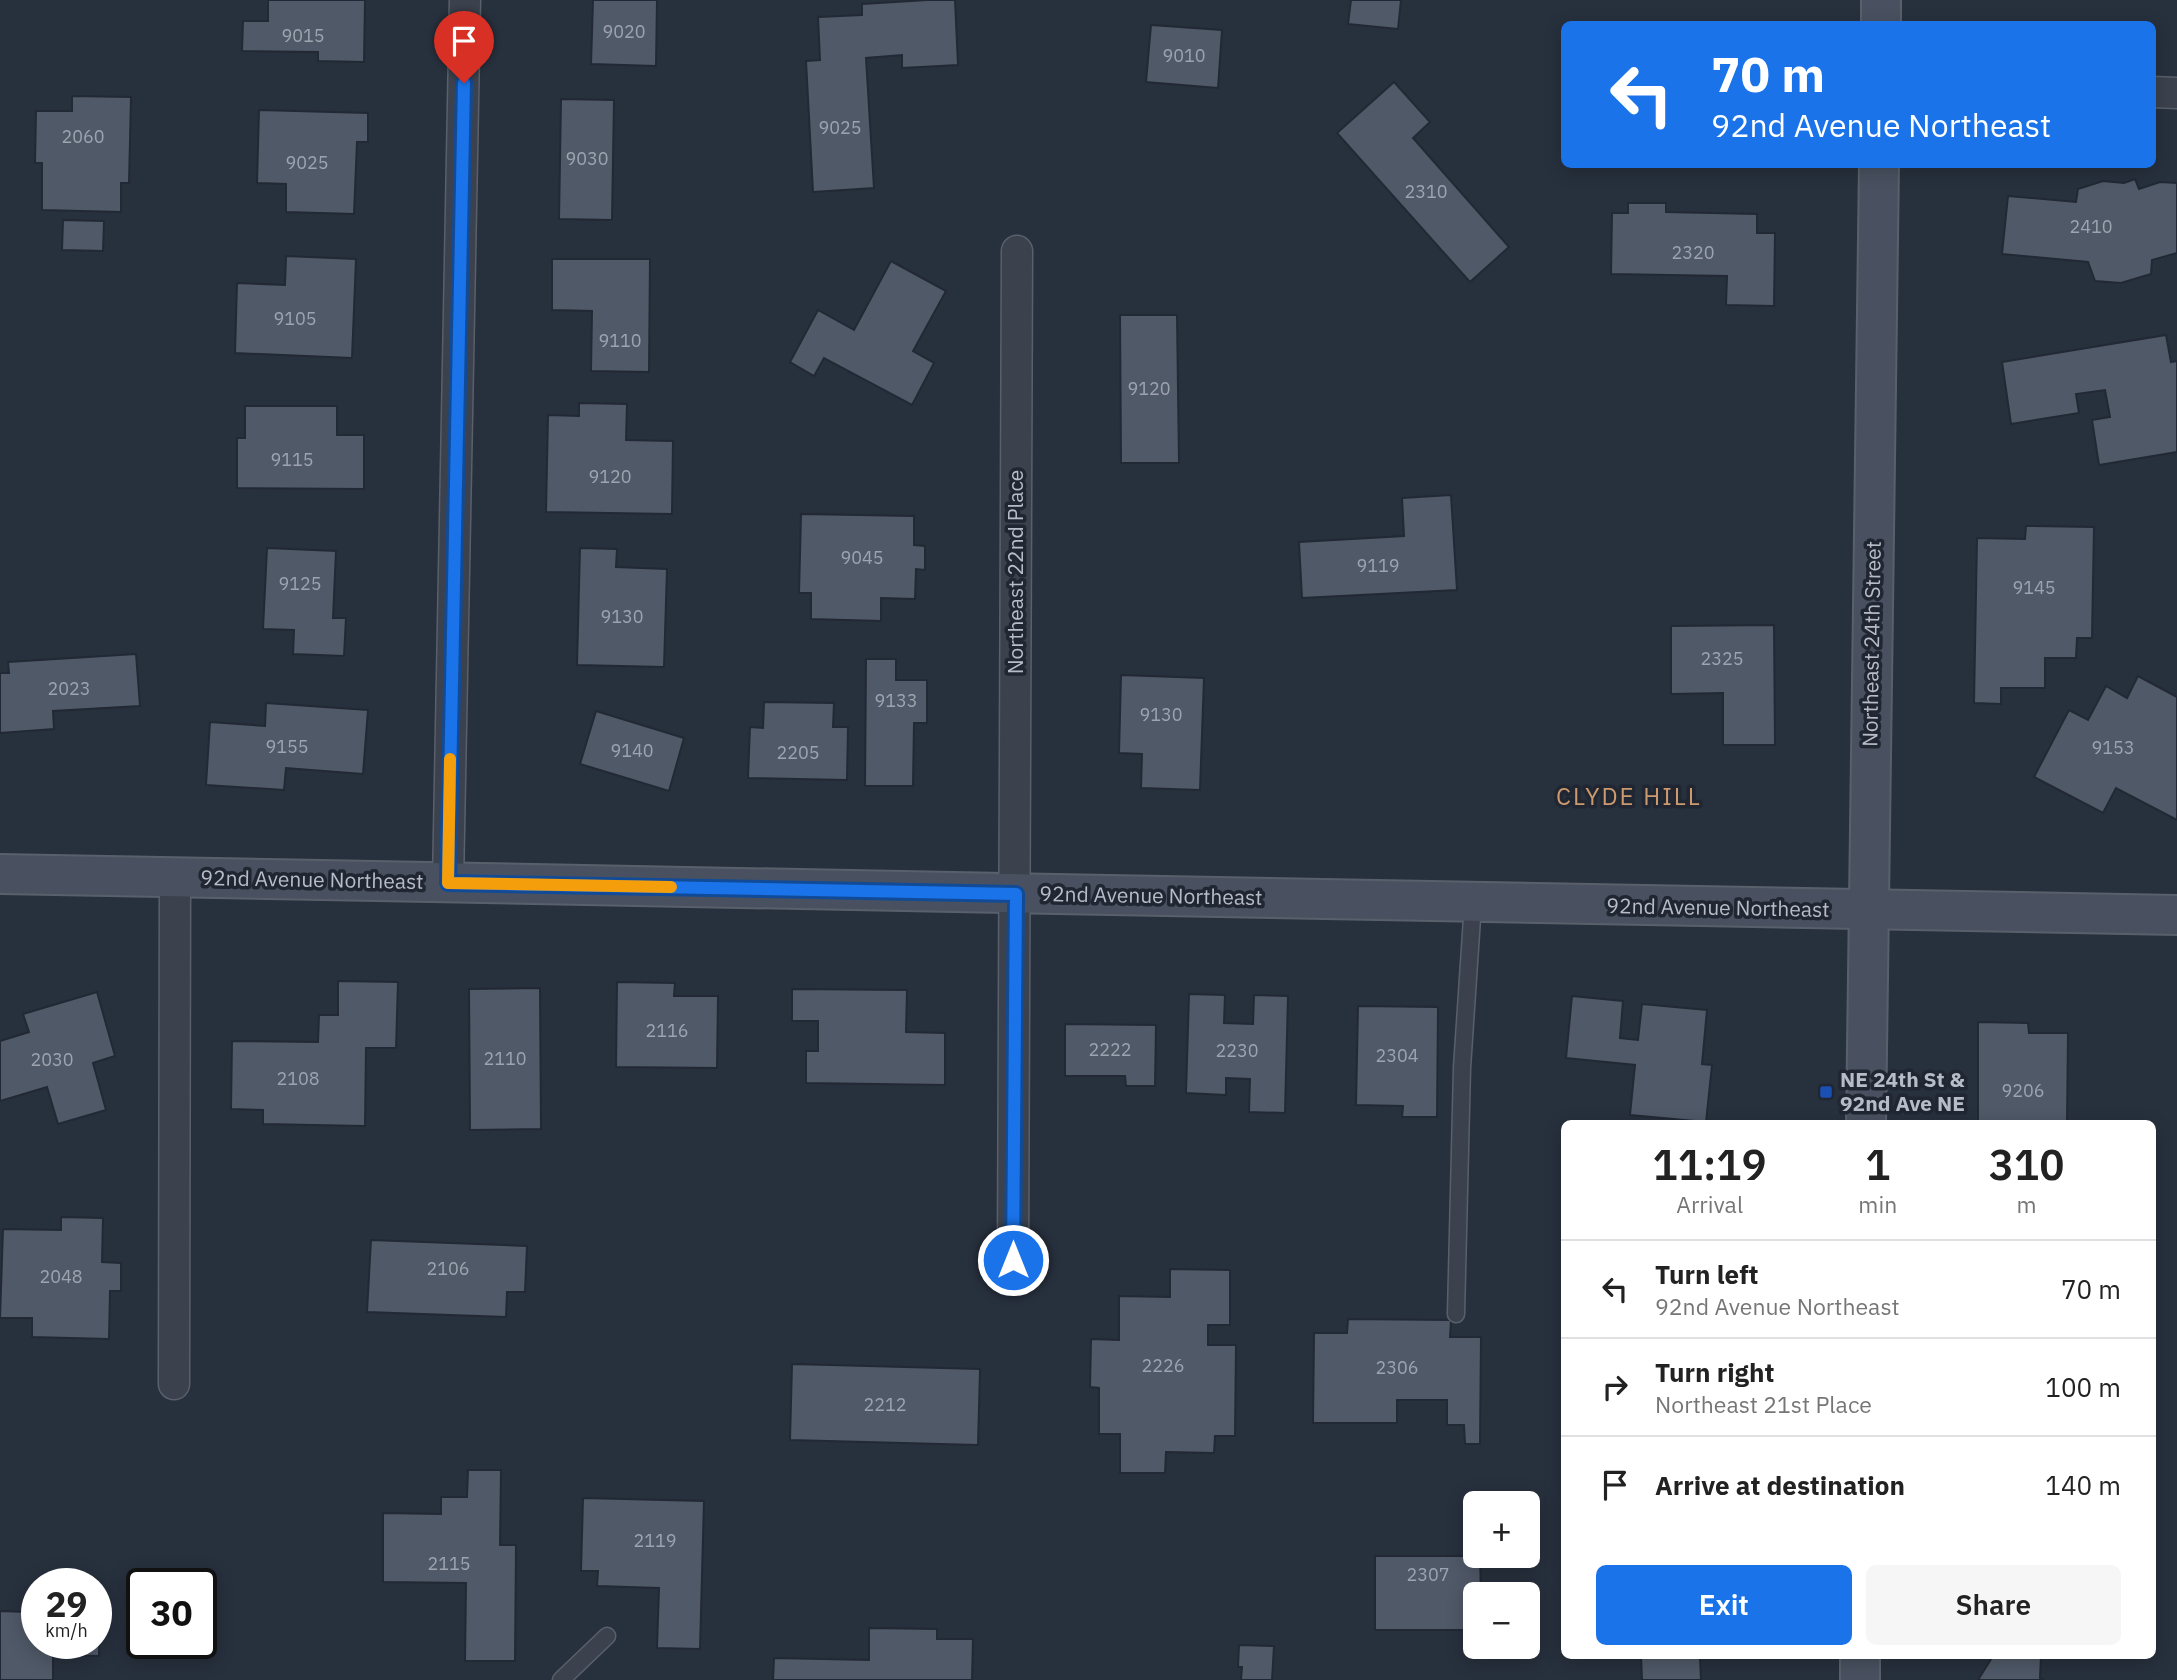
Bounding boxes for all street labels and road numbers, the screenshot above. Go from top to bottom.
street label: Northeast 22nd Place [1001,470,1029,674]
street label: Northeast 24th Street [1855,541,1887,747]
street label: 92nd Avenue Northeast [200,863,424,895]
street label: 92nd Avenue Northeast [1039,879,1263,911]
street label: 92nd Avenue Northeast [1606,891,1830,923]

